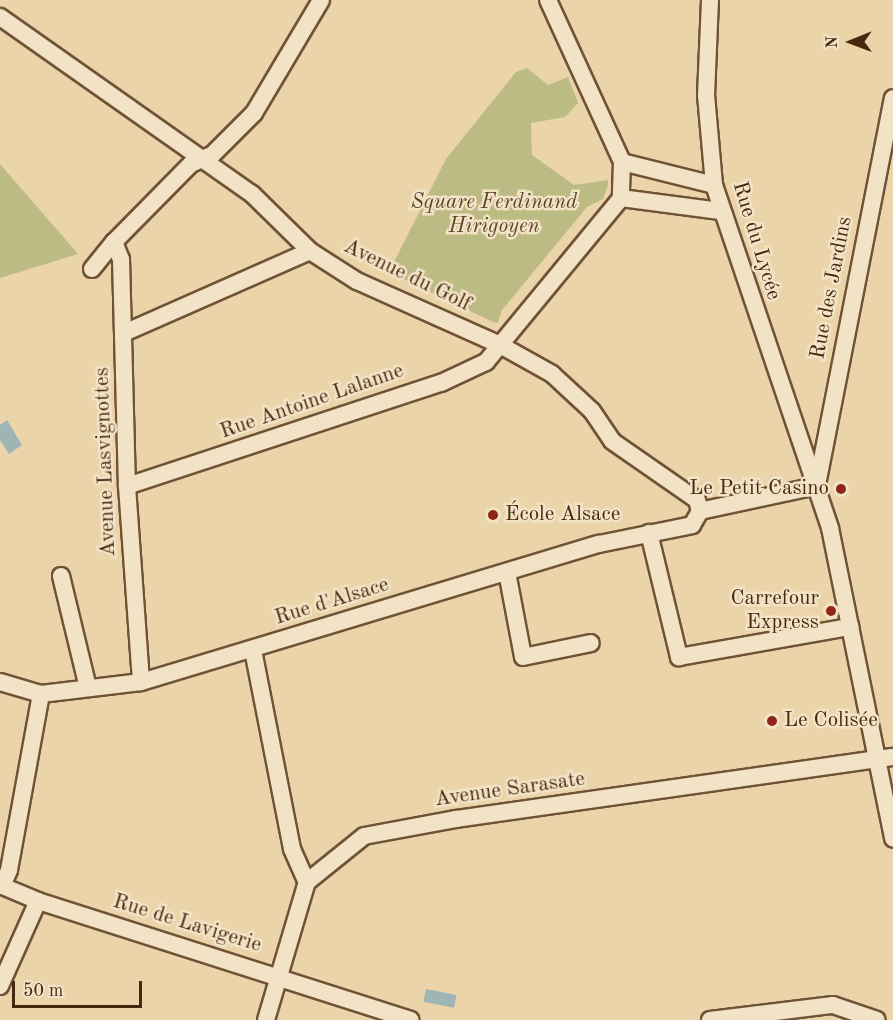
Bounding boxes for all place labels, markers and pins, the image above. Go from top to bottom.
place label: Le Petit Casino [689,476,829,502]
marker: Le Petit Casino [834,482,848,496]
place label: École Alsace [505,502,620,528]
marker: École Alsace [486,508,500,522]
place label: Carrefour Express [731,586,819,636]
marker: Carrefour Express [824,604,838,618]
place label: Le Colisée [784,708,878,734]
marker: Le Colisée [765,714,779,728]

